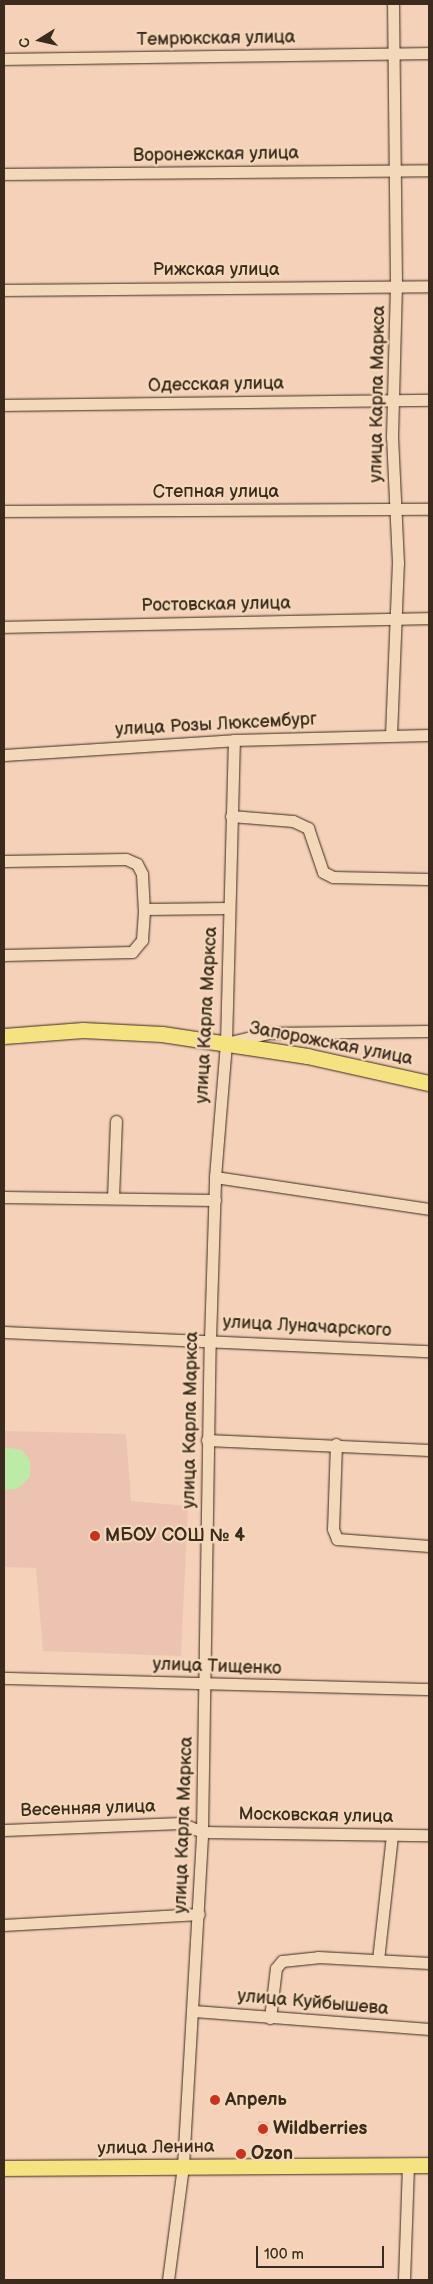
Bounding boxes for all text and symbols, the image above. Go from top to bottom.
north arrow [15,15,65,65]
street label: Темрюкская улица [137,27,295,51]
text: С [16,36,34,49]
street label: Воронежская улица [133,143,299,167]
street label: Рижская улица [152,259,280,281]
street label: улица Карла Маркса [366,305,390,483]
street label: Одесская улица [148,373,284,397]
street label: Степная улица [153,481,279,503]
street label: Ростовская улица [141,593,291,617]
street label: улица Розы Люксембург [115,709,317,741]
street label: улица Карла Маркса [192,926,222,1104]
street label: Запорожская улица [248,1018,414,1070]
street label: улица Луначарского [222,1312,392,1342]
street label: улица Карла Маркса [179,1331,203,1509]
place label: МБОУ СОШ № 4 [105,1525,245,1547]
marker: МБОУ СОШ № 4 [89,1530,101,1542]
street label: улица Тищенко [152,1654,282,1680]
street label: улица Карла Маркса [170,1736,198,1914]
street label: Весенняя улица [20,1796,156,1822]
street label: Московская улица [238,1804,394,1828]
street label: улица Куйбышева [237,1986,389,2020]
place label: Апрель [225,2089,287,2111]
marker: Апрель [209,2094,221,2106]
place label: Wildberries [273,2118,367,2140]
marker: Wildberries [257,2123,269,2135]
street label: улица Ленина [97,2136,215,2160]
place label: Ozon [251,2143,293,2165]
marker: Ozon [235,2148,247,2160]
scale bar [258,2236,386,2268]
text: 100 m [264,2245,304,2264]

